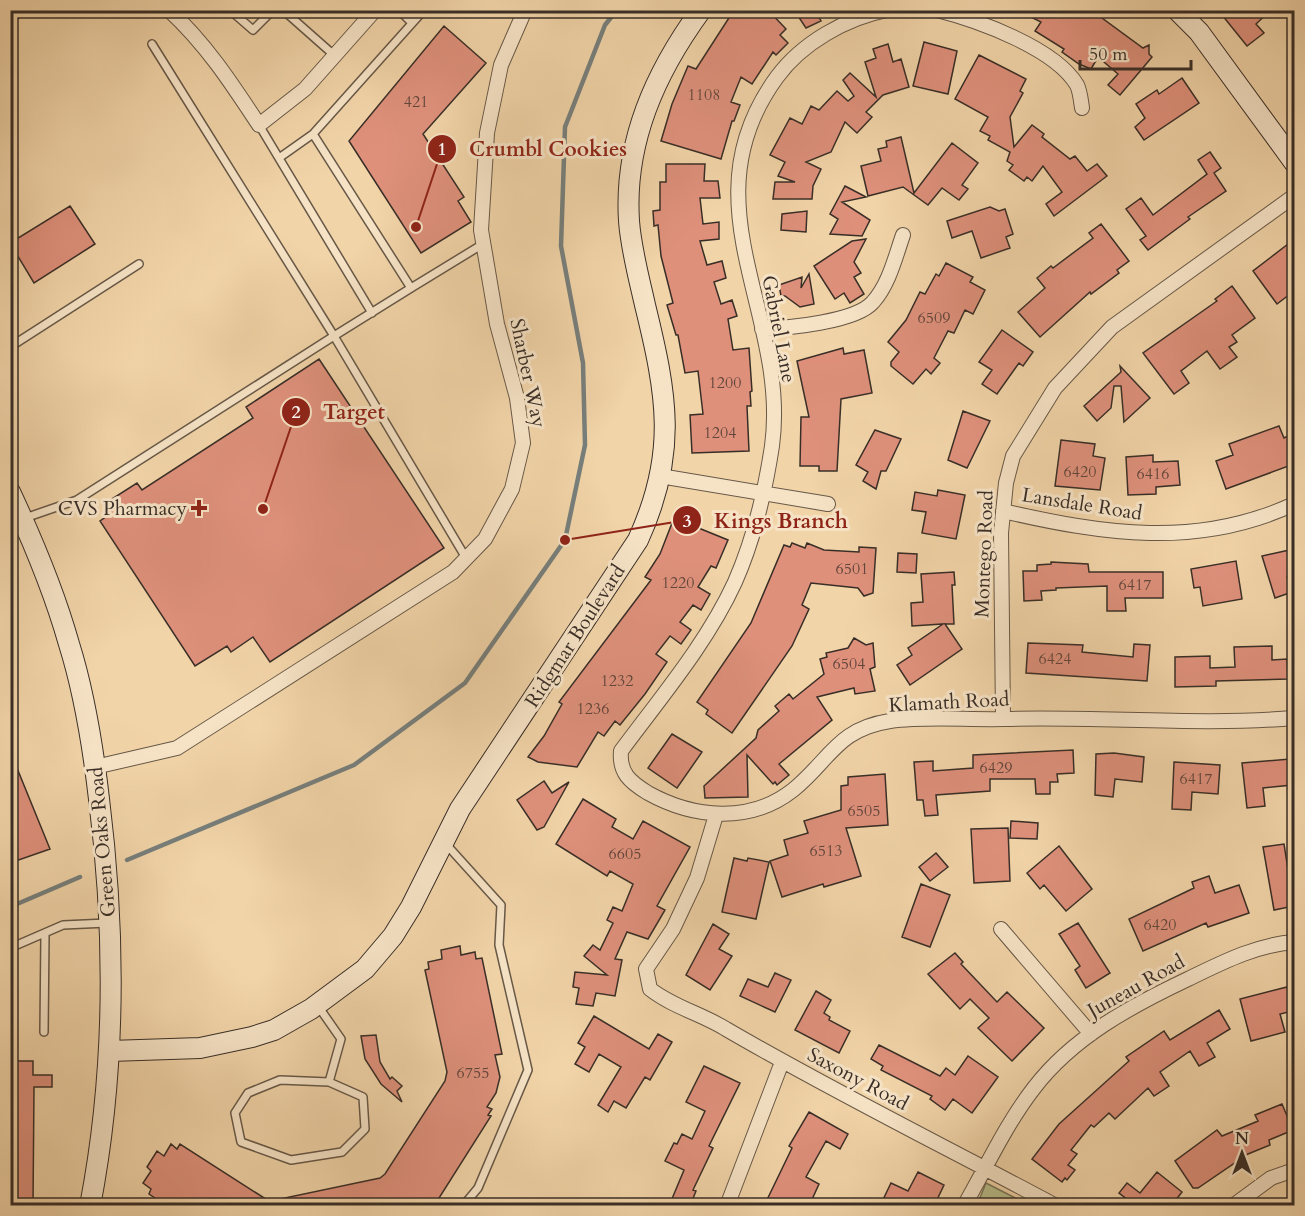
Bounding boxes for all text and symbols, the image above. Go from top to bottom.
scale bar [1080,33,1191,71]
text: 50 m [1089,42,1128,67]
house number: 1108 [688,84,720,106]
house number: 421 [404,91,428,113]
callout: Crumbl Cookies [427,129,640,168]
text: Crumbl Cookies [469,135,627,164]
text: 1 [437,137,447,162]
street label: Gabriel Lane [755,273,803,385]
house number: 6509 [918,307,950,329]
street label: Sharber Way [503,316,553,430]
house number: 1200 [709,372,741,394]
callout: Target [281,392,397,431]
text: Target [323,398,386,427]
text: 2 [291,400,301,425]
house number: 1204 [704,422,736,444]
house number: 6420 [1064,461,1096,483]
house number: 6416 [1137,463,1169,485]
street label: Lansdale Road [1020,481,1144,527]
street label: Montego Road [968,489,1000,618]
place label: CVS Pharmacy [58,495,187,522]
marker: CVS Pharmacy [192,501,206,515]
callout: Kings Branch [672,501,860,540]
text: Kings Branch [714,507,848,536]
text: 3 [682,509,692,534]
house number: 6501 [836,558,868,580]
street label: Ridgmar Boulevard [519,559,632,713]
house number: 1220 [662,572,694,594]
house number: 6417 [1119,574,1151,596]
house number: 6424 [1039,648,1071,670]
house number: 6504 [833,653,865,675]
house number: 1232 [601,670,633,692]
street label: Klamath Road [888,685,1010,719]
house number: 1236 [577,698,609,720]
house number: 6429 [980,757,1012,779]
street label: Green Oaks Road [82,765,122,918]
house number: 6417 [1180,768,1212,790]
house number: 6505 [848,800,880,822]
house number: 6513 [810,840,842,862]
house number: 6605 [609,843,641,865]
house number: 6420 [1144,914,1176,936]
street label: Juneau Road [1080,948,1190,1025]
street label: Saxony Road [803,1041,914,1117]
house number: 6755 [457,1062,489,1084]
north arrow [1212,1123,1272,1183]
text: N [1235,1128,1249,1150]

